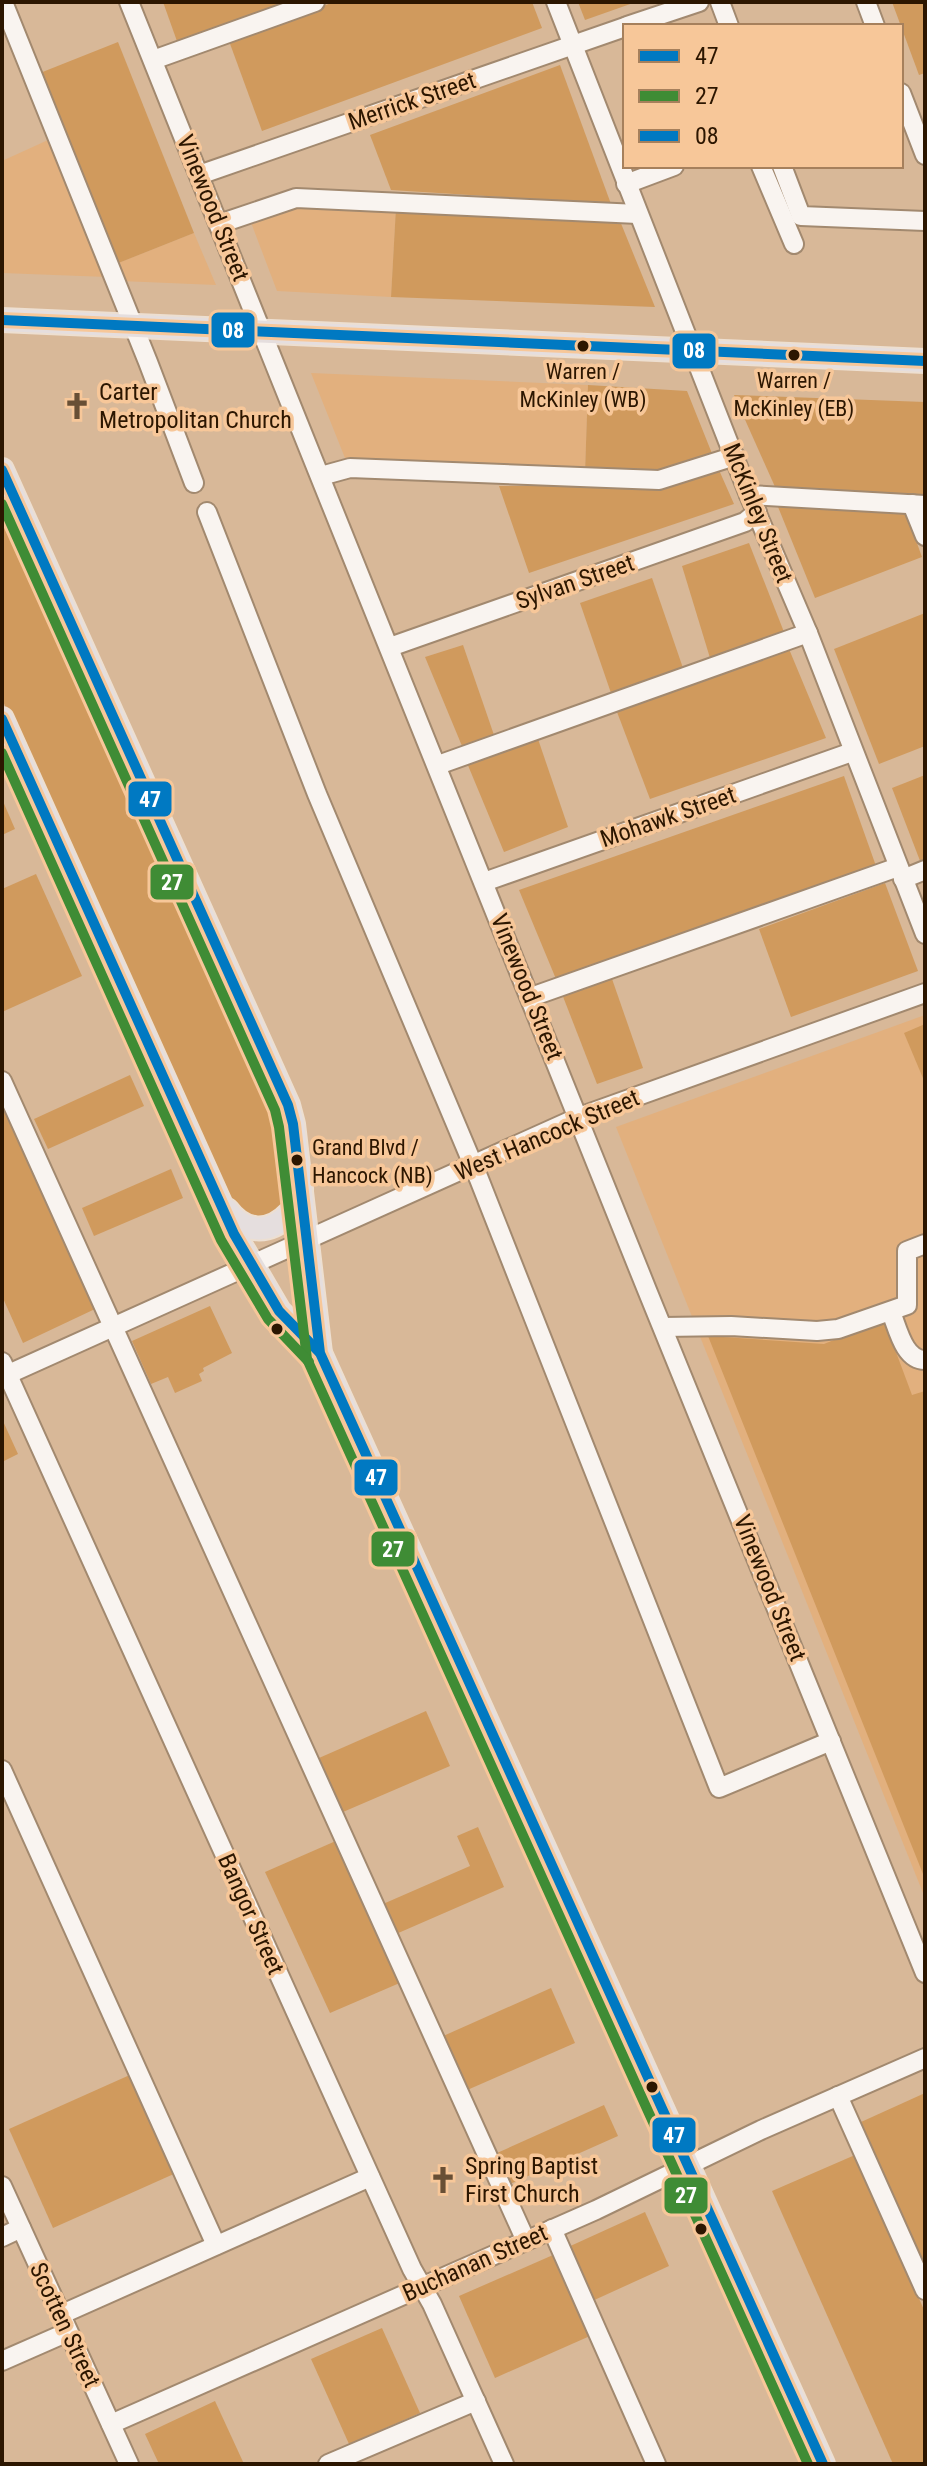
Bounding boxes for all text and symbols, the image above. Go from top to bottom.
legend [623,24,903,168]
text: 47 [695,42,719,70]
street label: Merrick Street [344,66,480,136]
text: 27 [695,82,719,110]
text: 08 [695,122,719,150]
street label: Vinewood Street [171,131,255,285]
line badge: 08 [210,311,256,349]
text: 08 [222,318,244,343]
line badge: 08 [671,332,717,370]
marker: Warren / McKinley (WB) [575,338,591,354]
text: 08 [683,338,705,363]
marker: Warren / McKinley (EB) [786,347,802,363]
place label: Warren / McKinley (WB) [520,359,646,413]
place label: Warren / McKinley (EB) [734,368,854,422]
place label: Carter Metropolitan Church [99,378,292,434]
church icon: Carter Metropolitan Church [62,391,92,421]
street label: McKinley Street [717,439,799,587]
street label: Sylvan Street [512,549,638,615]
line badge: 47 [127,780,173,818]
street label: Mohawk Street [597,781,739,853]
text: 47 [139,787,161,812]
line badge: 27 [149,863,195,901]
text: 27 [161,870,183,895]
street label: Vinewood Street [485,910,569,1064]
street label: West Hancock Street [451,1084,643,1186]
place label: Grand Blvd / Hancock (NB) [312,1135,433,1189]
marker: Grand Blvd / Hancock (NB) [289,1152,305,1168]
unlabelled marker [269,1321,285,1337]
line badge: 47 [353,1458,399,1497]
text: 47 [365,1465,387,1490]
street label: Vinewood Street [728,1511,812,1665]
line badge: 27 [370,1530,416,1568]
text: 27 [382,1537,404,1562]
street label: Bangor Street [212,1849,290,1979]
unlabelled marker [644,2079,660,2095]
line badge: 47 [651,2116,697,2154]
text: 47 [663,2123,685,2148]
place label: Spring Baptist First Church [465,2152,598,2208]
church icon: Spring Baptist First Church [428,2165,458,2195]
line badge: 27 [663,2176,709,2215]
text: 27 [675,2183,697,2208]
street label: Buchanan Street [398,2219,552,2307]
unlabelled marker [693,2221,709,2237]
street label: Scotten Street [24,2258,106,2392]

